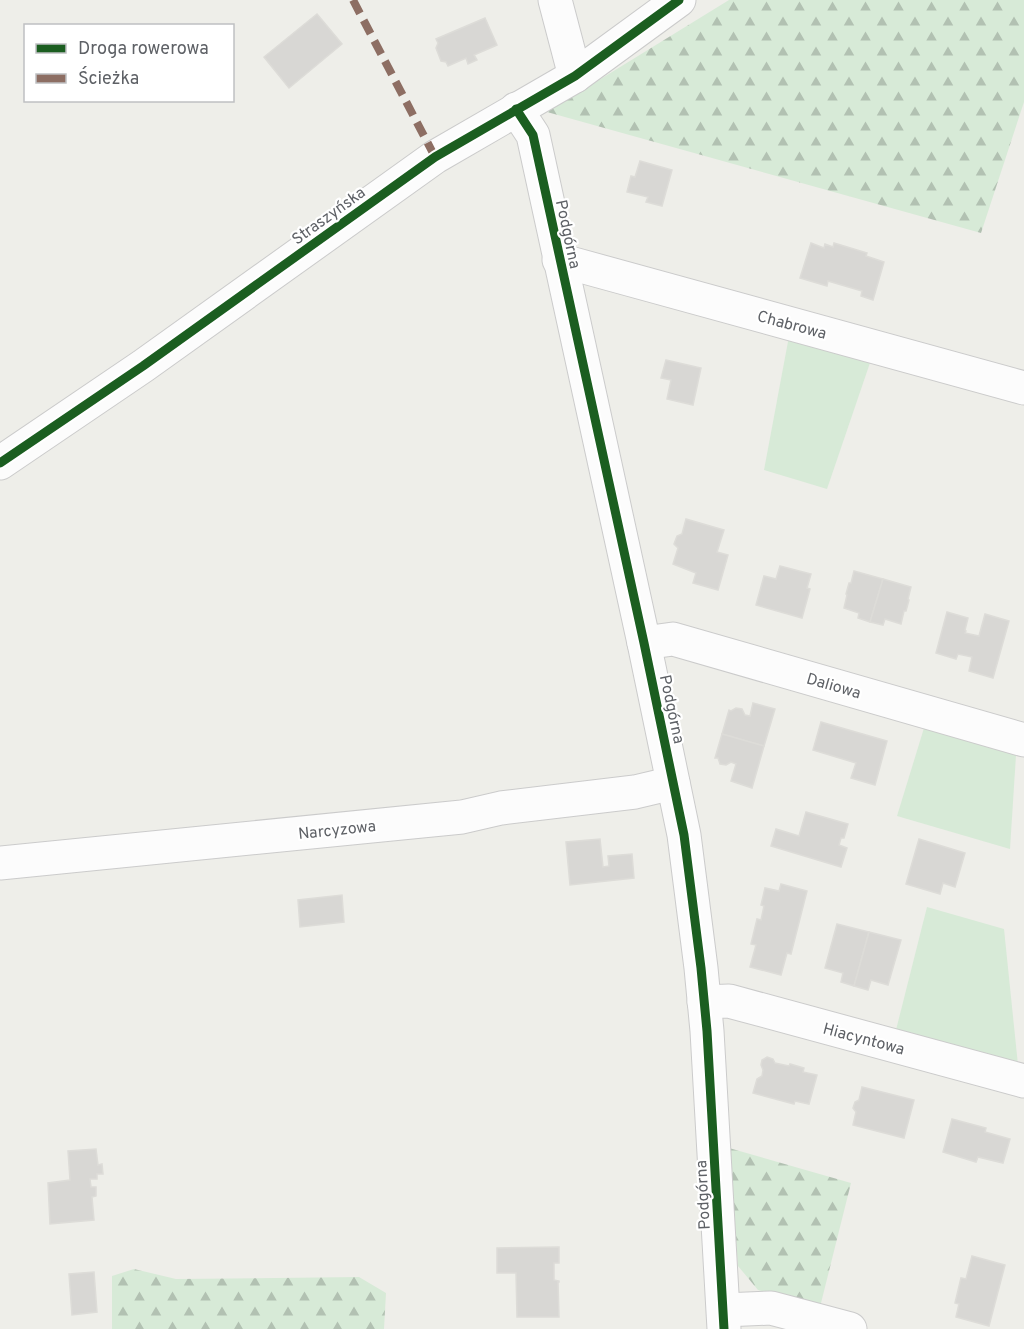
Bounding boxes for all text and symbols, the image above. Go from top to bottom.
legend [24,24,234,102]
text: Droga rowerowa [78,38,209,61]
text: Ścieżka [78,66,139,91]
street label: Straszyńska [289,183,370,250]
street label: Podgórna [550,198,584,271]
street label: Chabrowa [755,307,828,345]
street label: Daliowa [804,670,863,704]
street label: Podgórna [654,673,688,746]
street label: Narcyzowa [297,817,377,845]
street label: Hiacyntowa [820,1019,907,1060]
street label: Podgórna [692,1160,716,1230]

